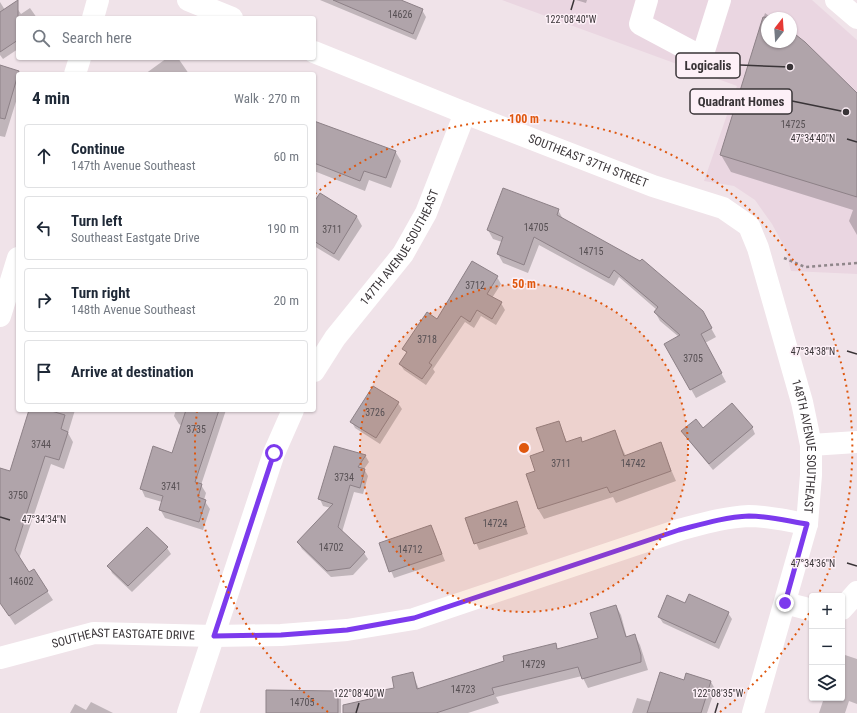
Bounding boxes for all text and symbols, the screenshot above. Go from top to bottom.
house number: 14626 [388,9,412,20]
north arrow [761,12,797,48]
text: 122°08'40"W [546,14,597,25]
search box [16,16,316,60]
icon: search [30,27,52,49]
text: Search here [62,29,132,47]
callout: Logicalis [676,53,740,78]
text: Logicalis [684,58,732,73]
text: 4 min [32,88,70,108]
callout: Quadrant Homes [690,89,792,114]
text: Walk · 270 m [234,91,300,106]
text: Quadrant Homes [698,94,784,109]
text: 100 m [509,112,539,126]
house number: 14725 [781,119,805,130]
street label: SOUTHEAST 37TH STREET [526,131,650,190]
text: 47°34'40"N [791,133,835,144]
text: Continue [71,140,125,158]
icon: ahead [33,145,55,167]
text: 60 m [273,149,299,164]
text: 147th Avenue Southeast [71,158,196,173]
street label: 147TH AVENUE SOUTHEAST [357,188,441,308]
text: Turn left [71,212,122,230]
icon: left [33,217,55,239]
text: 190 m [267,221,299,236]
house number: 14705 [524,222,548,233]
house number: 3711 [322,224,342,235]
text: Southeast Eastgate Drive [71,230,200,245]
house number: 14715 [579,246,603,257]
text: 50 m [512,277,536,291]
house number: 3712 [465,280,485,291]
text: Turn right [71,284,130,302]
icon: right [33,289,55,311]
text: 20 m [273,293,299,308]
text: 148th Avenue Southeast [71,302,196,317]
house number: 3718 [417,334,437,345]
text: 47°34'38"N [791,346,835,357]
house number: 3705 [683,353,703,364]
icon: arrive [33,361,55,383]
text: Arrive at destination [71,363,194,381]
street label: 148TH AVENUE SOUTHEAST [789,378,818,514]
house number: 3726 [365,407,385,418]
house number: 3735 [186,424,206,435]
house number: 3744 [31,439,51,450]
centre of rings [517,441,531,455]
route start [265,444,283,462]
house number: 3711 [551,458,571,469]
house number: 14742 [621,458,645,469]
house number: 3734 [334,472,354,483]
house number: 3741 [161,481,181,492]
house number: 3750 [8,490,28,501]
text: 47°34'34"N [22,514,66,525]
house number: 14724 [483,518,507,529]
house number: 14702 [319,542,343,553]
house number: 14712 [398,544,422,555]
text: 47°34'36"N [791,558,835,569]
house number: 14602 [9,576,33,587]
map controls [809,593,845,701]
button: + [809,593,845,629]
route end [776,594,794,612]
street label: SOUTHEAST EASTGATE DRIVE [50,625,195,651]
button: − [809,629,845,665]
house number: 14729 [521,659,545,670]
button: layers [809,665,845,701]
house number: 14723 [451,684,475,695]
text: 122°08'40"W [334,688,385,699]
text: 122°08'35"W [693,688,744,699]
house number: 14705 [290,697,314,708]

